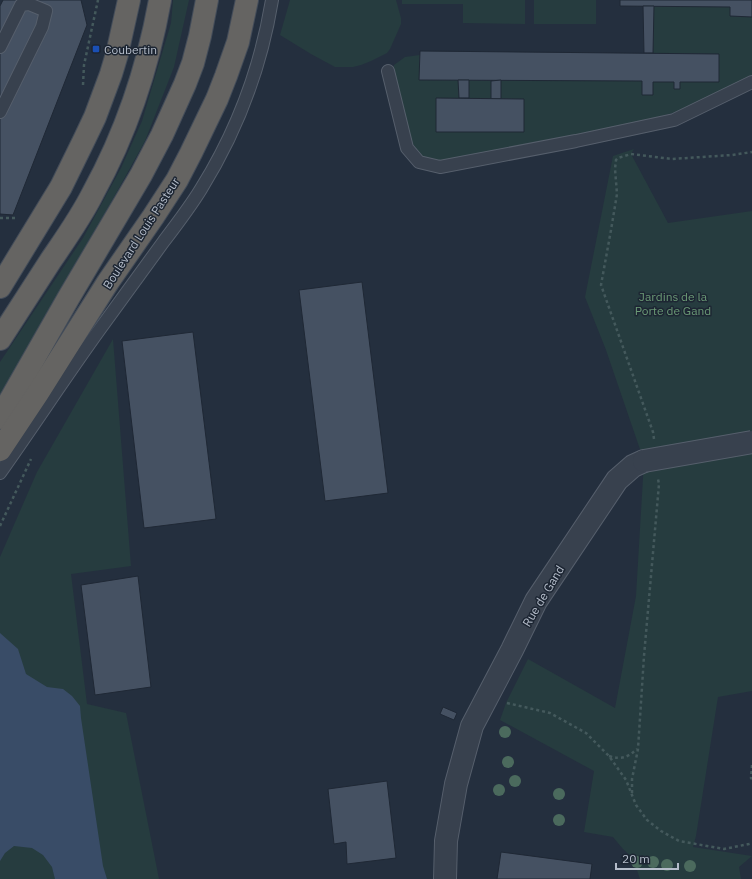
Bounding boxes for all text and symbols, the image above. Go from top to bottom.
place label: Coubertin [104,42,157,57]
marker: Coubertin [91,44,101,54]
street label: Boulevard Louis Pasteur [99,174,183,292]
park label: Jardins de la Porte de Gand [635,289,711,318]
street label: Rue de Gand [519,563,567,629]
scale bar [616,845,678,871]
text: 20 m [622,851,650,866]

